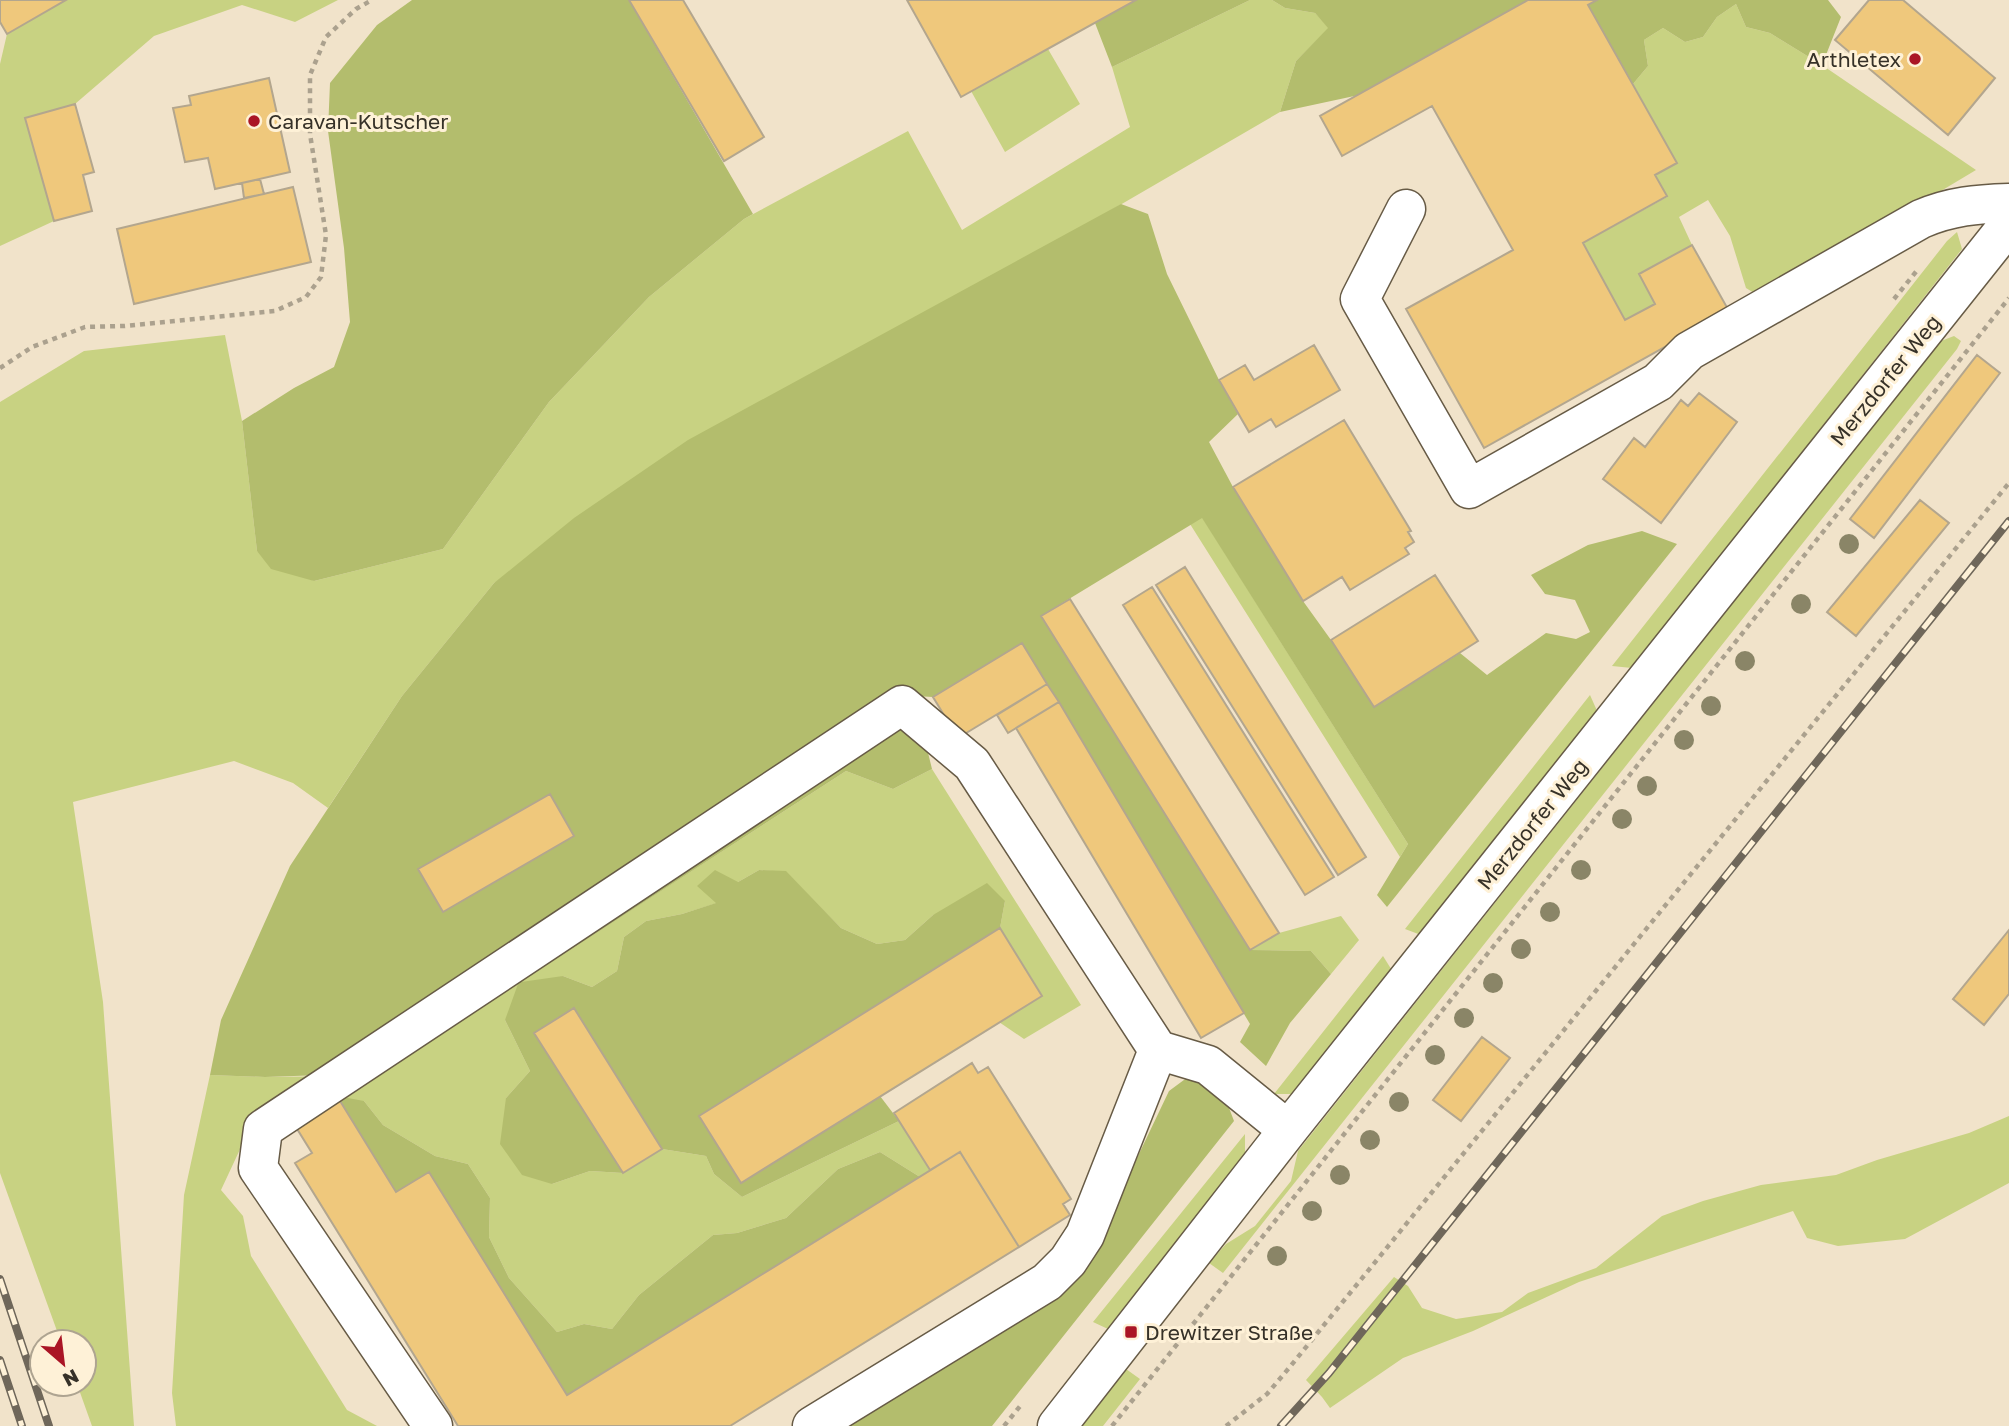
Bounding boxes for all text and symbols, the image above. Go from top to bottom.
place label: Arthletex [1807,46,1901,72]
marker: Arthletex [1907,51,1923,67]
place label: Caravan-Kutscher [268,108,449,134]
marker: Caravan-Kutscher [246,113,262,129]
street label: Merzdorfer Weg [1824,309,1946,451]
street label: Merzdorfer Weg [1471,753,1593,895]
place label: Drewitzer Straße [1145,1319,1313,1345]
marker: Drewitzer Straße [1123,1324,1139,1340]
north arrow [28,1328,98,1398]
text: N [59,1365,83,1392]

